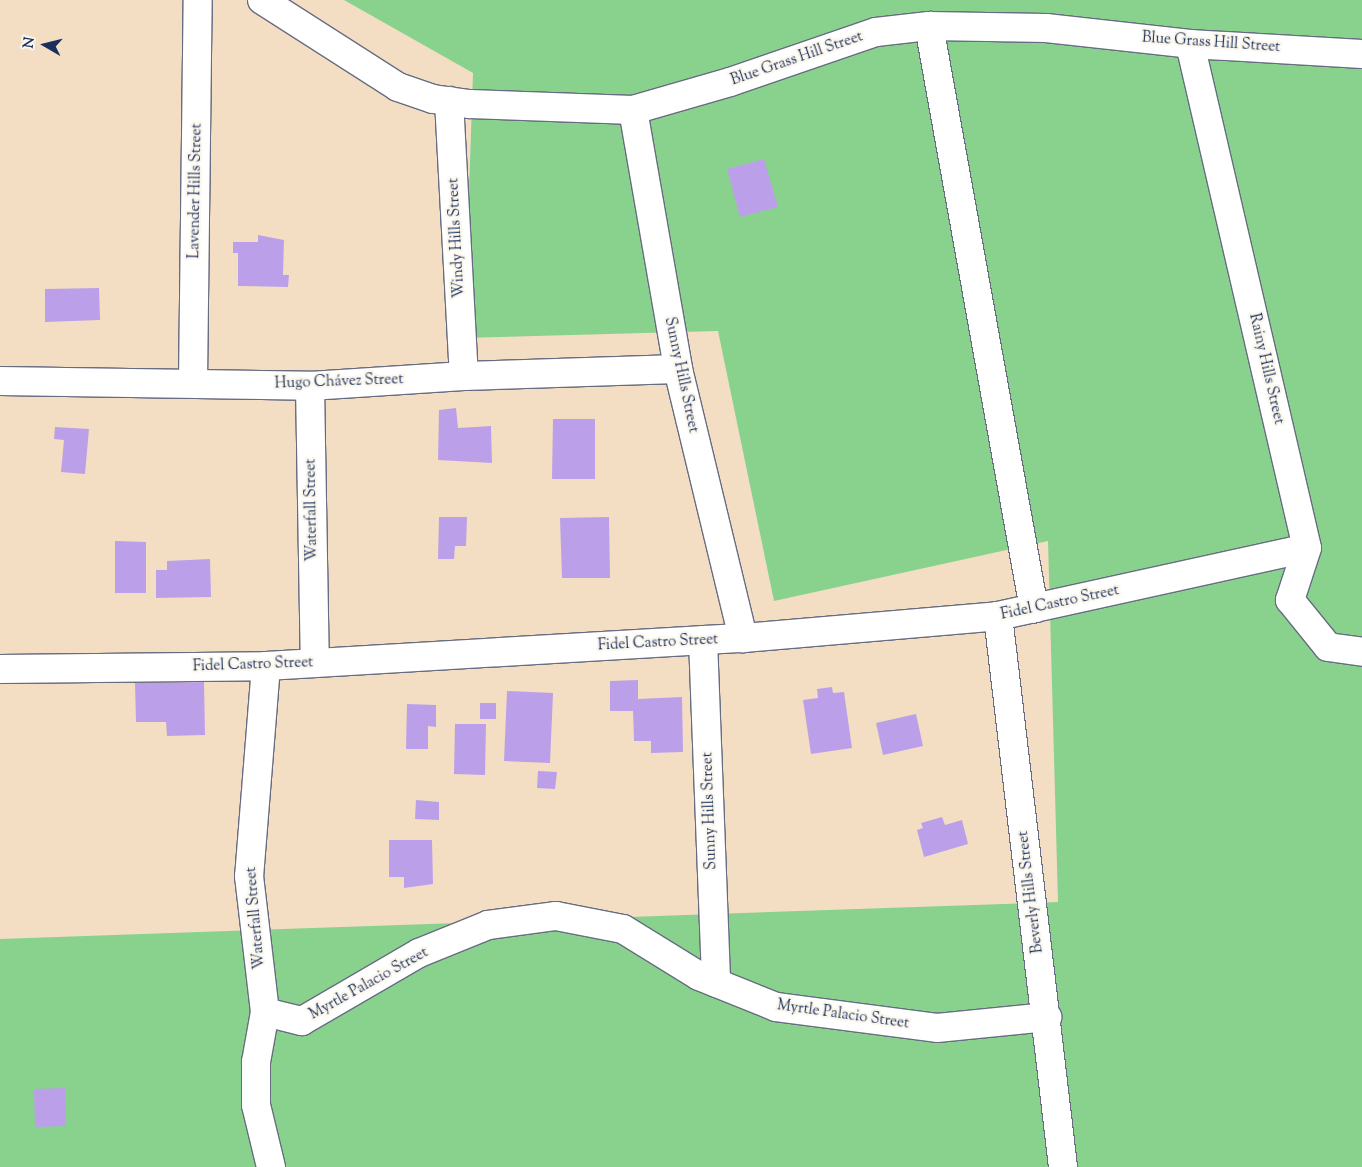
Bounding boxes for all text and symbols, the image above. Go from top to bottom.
north arrow [20,20,70,70]
street label: Blue Grass Hill Street [729,28,865,90]
street label: Blue Grass Hill Street [1141,29,1281,57]
text: N [19,36,41,50]
street label: Lavender Hills Street [186,123,206,259]
street label: Windy Hills Street [445,178,469,298]
street label: Rainy Hills Street [1244,312,1288,426]
street label: Sunny Hills Street [660,315,702,435]
street label: Hugo Chávez Street [274,371,404,393]
street label: Waterfall Street [302,459,322,561]
street label: Fidel Castro Street [999,582,1121,624]
street label: Fidel Castro Street [597,631,719,655]
street label: Fidel Castro Street [192,654,314,676]
street label: Sunny Hills Street [699,752,721,870]
street label: Beverly Hills Street [1015,830,1047,954]
street label: Waterfall Street [243,866,269,970]
street label: Myrtle Palacio Street [306,944,432,1024]
street label: Myrtle Palacio Street [776,997,910,1033]

